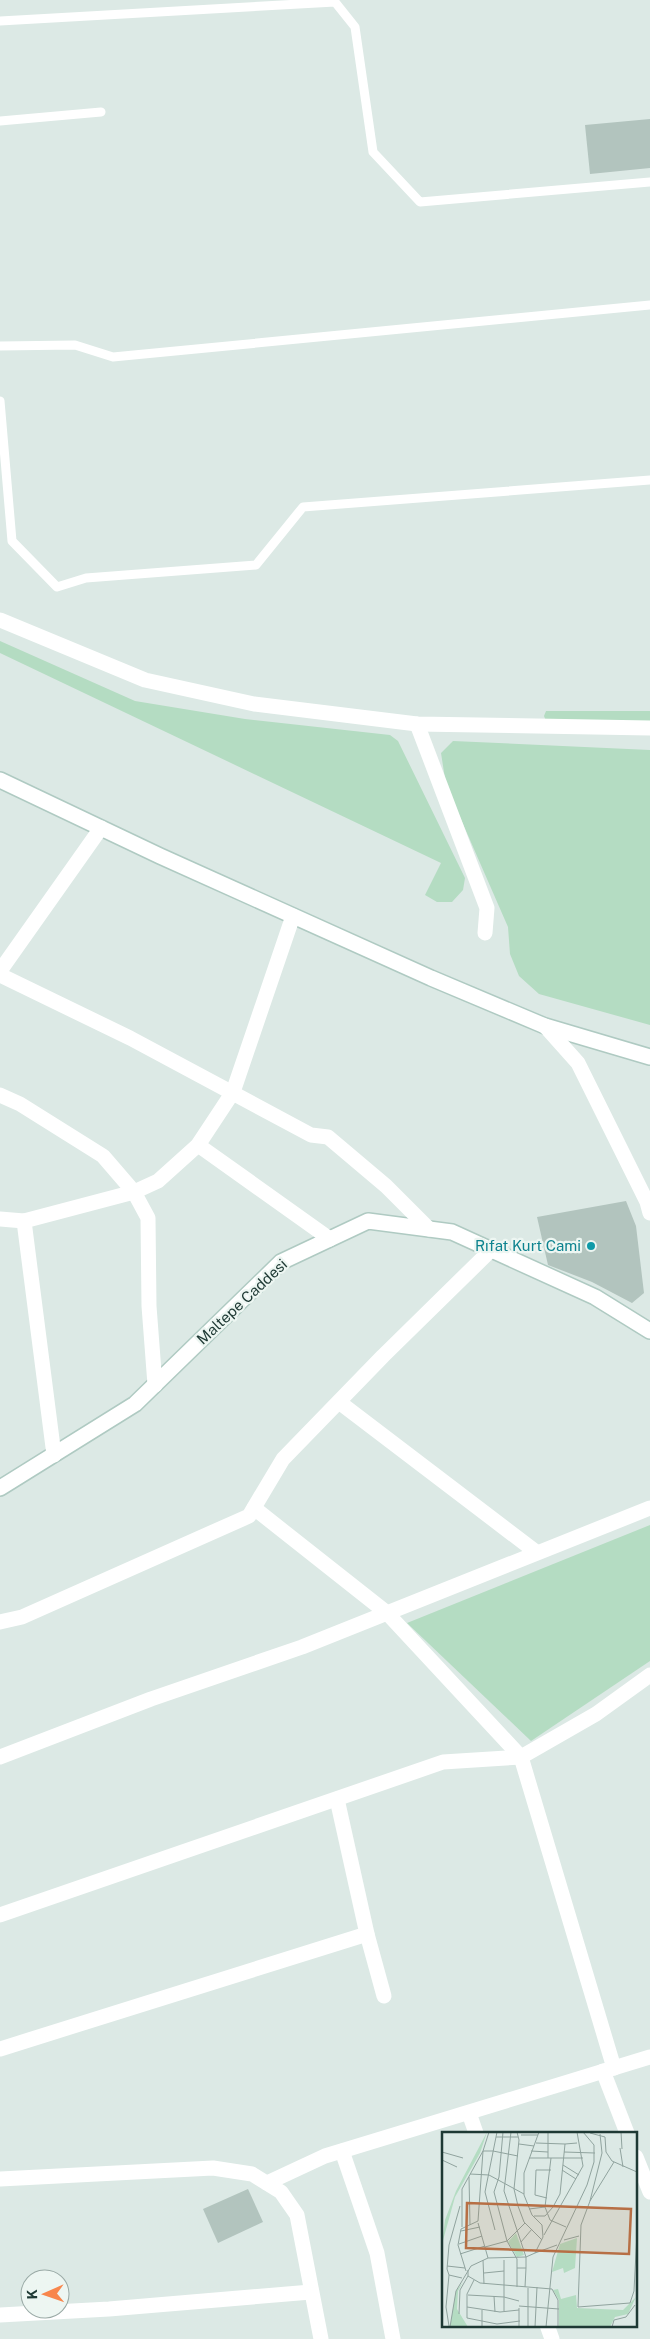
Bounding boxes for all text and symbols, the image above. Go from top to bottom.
place label: Rıfat Kurt Cami [475,1237,581,1254]
marker: Rıfat Kurt Cami [585,1240,597,1252]
street label: Maltepe Caddesi [193,1256,290,1348]
inset map [442,2132,638,2326]
north arrow [20,2269,70,2319]
text: K [24,2289,40,2300]

